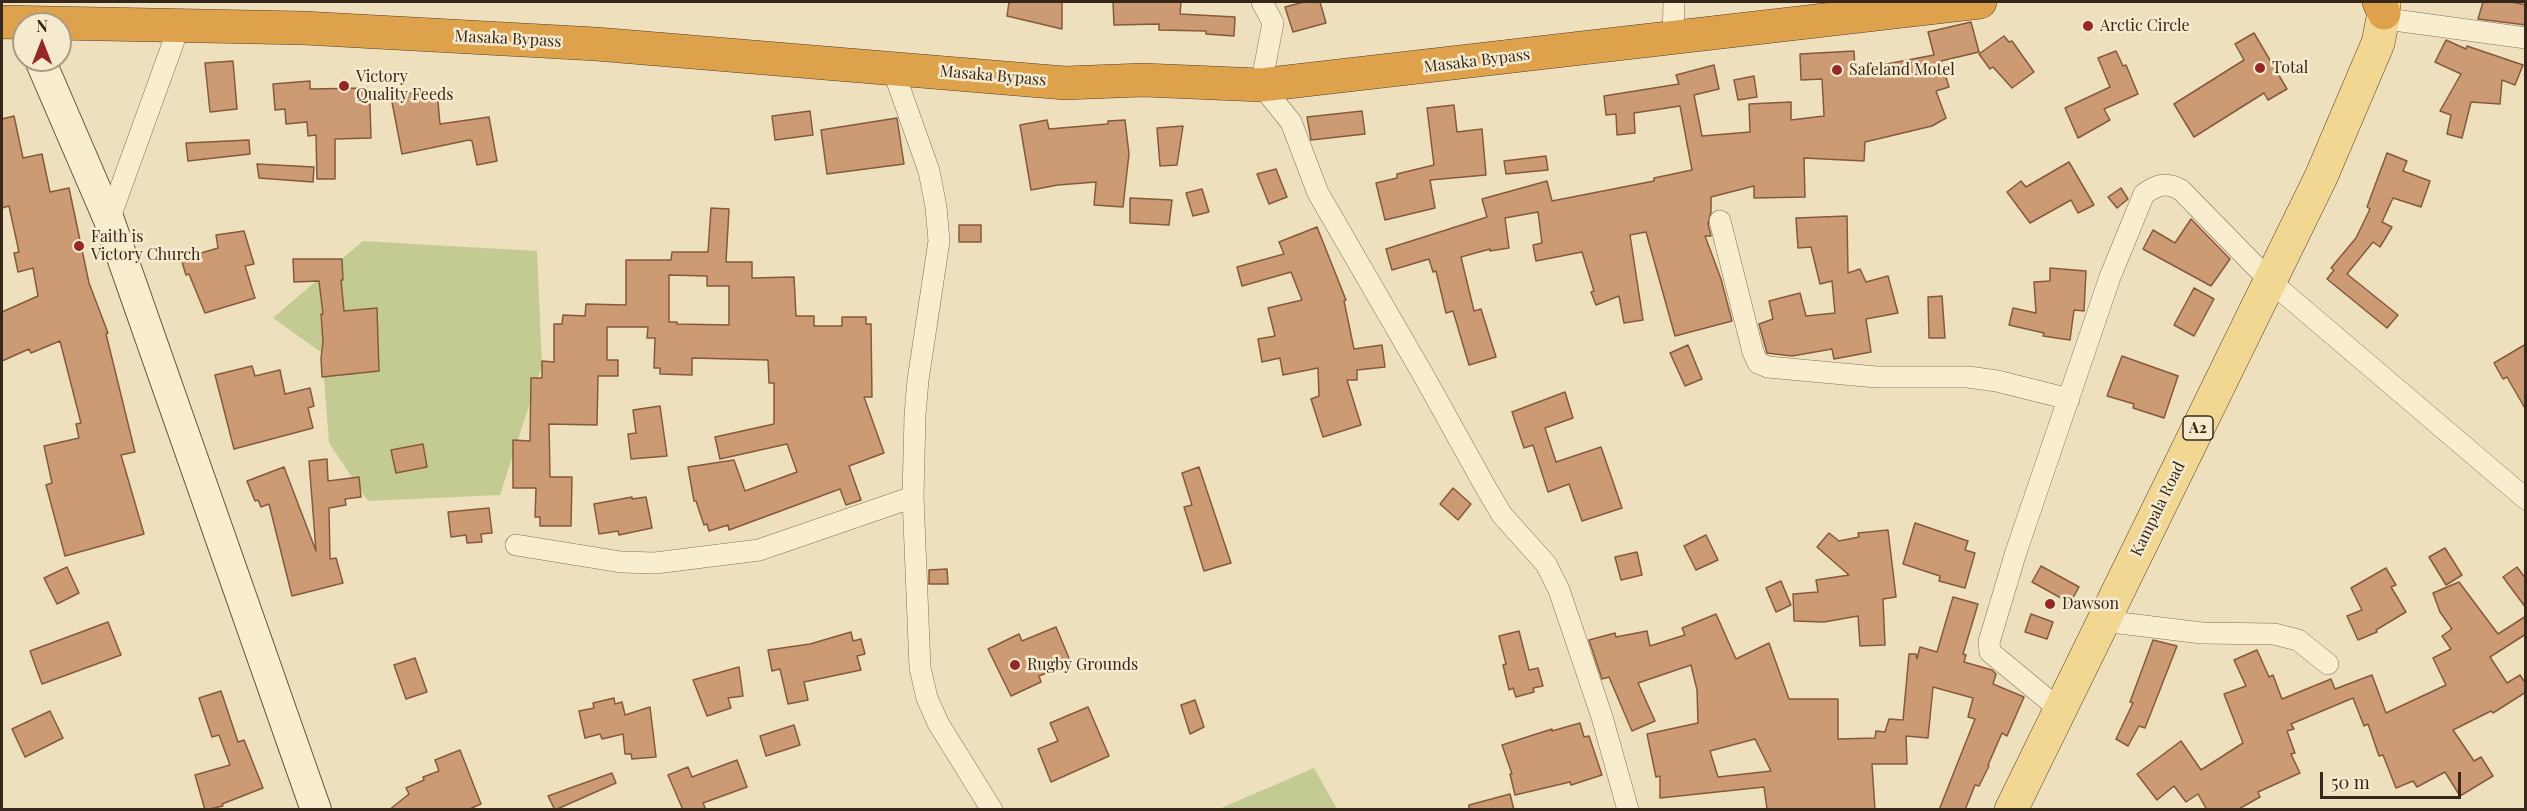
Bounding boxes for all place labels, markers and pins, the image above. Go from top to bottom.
place label: Arctic Circle [2100,16,2190,36]
marker: Arctic Circle [2081,19,2095,33]
place label: Total [2272,58,2308,78]
place label: Safeland Motel [1849,60,1955,80]
marker: Total [2253,61,2267,75]
marker: Safeland Motel [1830,63,1844,77]
place label: Victory Quality Feeds [356,67,453,105]
marker: Victory Quality Feeds [337,79,351,93]
place label: Faith is Victory Church [91,227,200,265]
marker: Faith is Victory Church [72,239,86,253]
place label: Dawson [2062,594,2119,614]
marker: Dawson [2043,597,2057,611]
place label: Rugby Grounds [1027,655,1138,675]
marker: Rugby Grounds [1008,658,1022,672]

